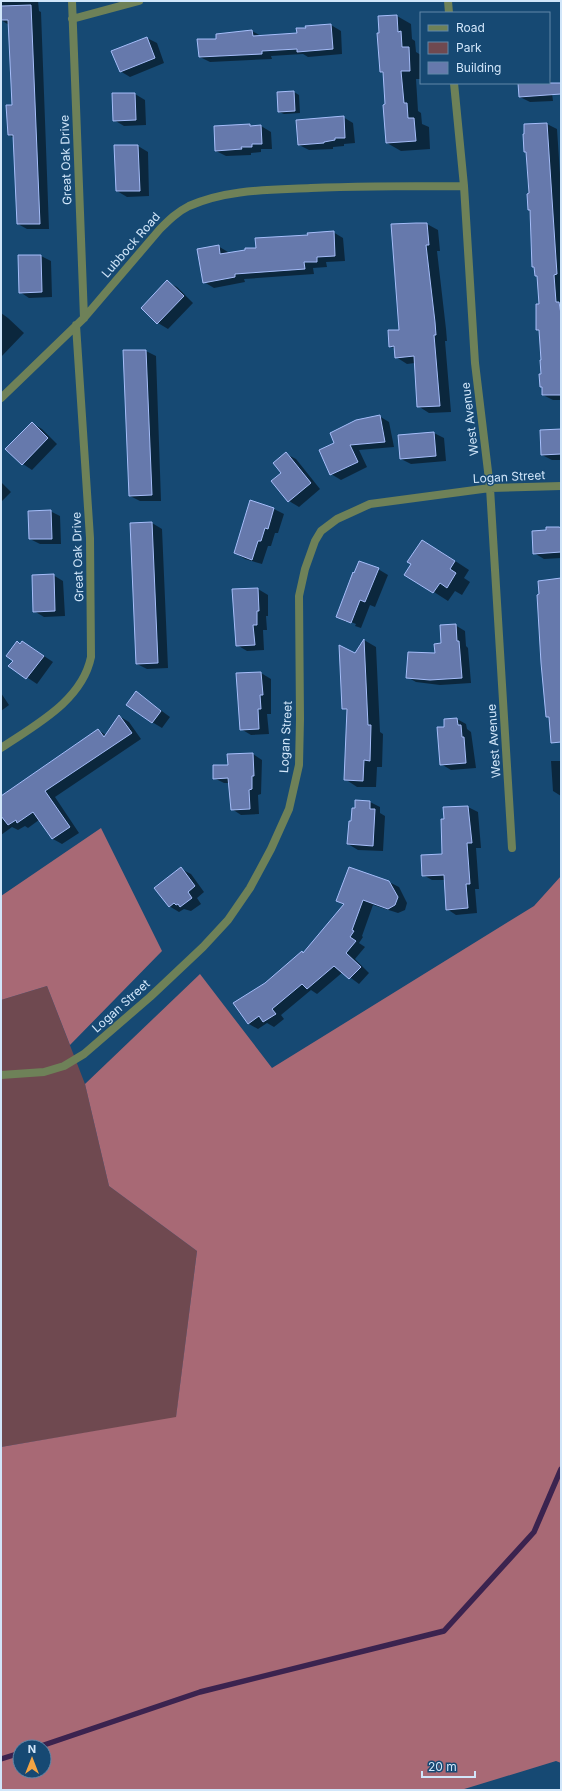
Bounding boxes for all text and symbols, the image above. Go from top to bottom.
legend [420,12,550,84]
text: Road [456,20,485,35]
text: Park [456,40,482,55]
text: Building [456,60,501,75]
street label: Great Oak Drive [56,115,75,205]
street label: Lubbock Road [98,209,163,280]
street label: West Avenue [458,381,481,457]
street label: Logan Street [472,467,546,486]
street label: Great Oak Drive [68,512,87,602]
street label: Logan Street [276,700,295,774]
street label: West Avenue [483,704,504,778]
street label: Logan Street [89,976,153,1035]
north arrow [12,1739,52,1779]
text: N [28,1742,36,1756]
scale bar [422,1753,475,1779]
text: 20 m [428,1759,457,1774]

